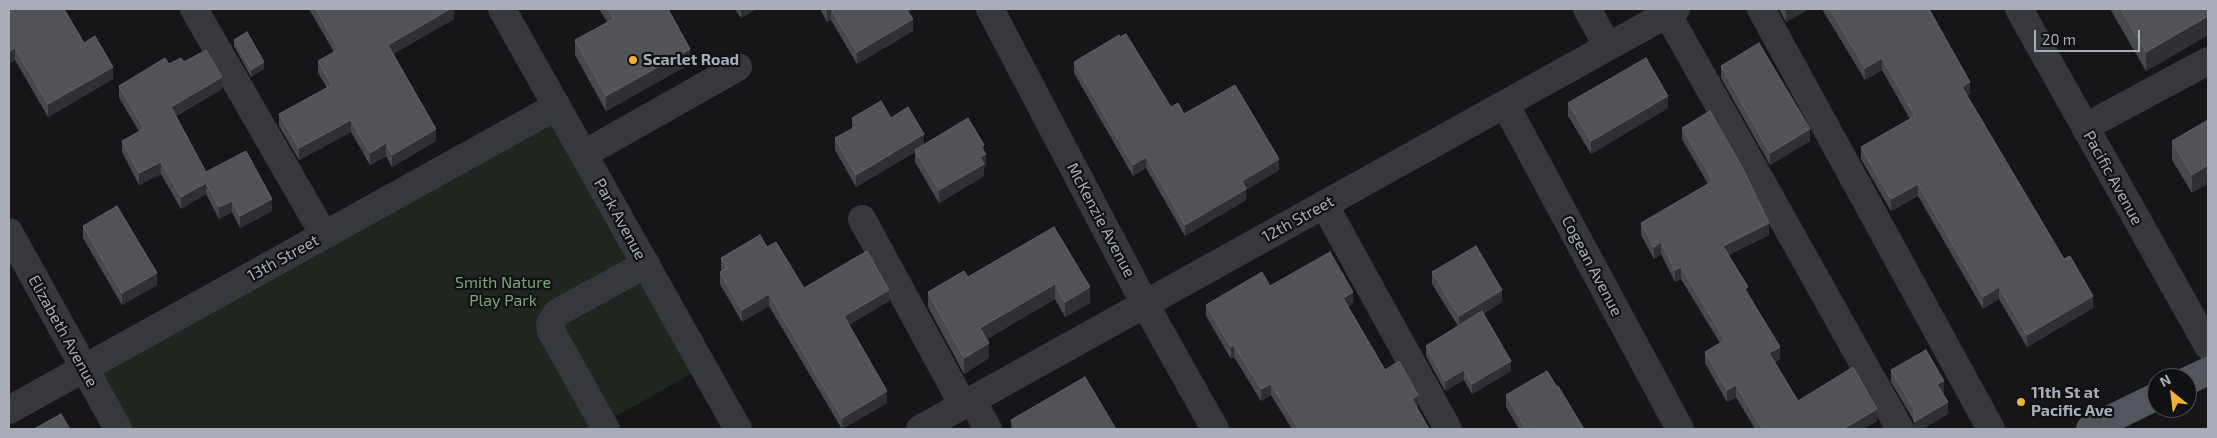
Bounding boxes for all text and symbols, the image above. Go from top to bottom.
scale bar [2037,20,2143,52]
text: 20 m [2042,30,2076,48]
place label: Scarlet Road [643,50,739,70]
marker: Scarlet Road [627,54,639,66]
street label: Pacific Avenue [2079,128,2147,228]
street label: McKenzie Avenue [1063,159,1139,281]
street label: Park Avenue [590,175,650,263]
street label: 12th Street [1259,192,1337,246]
street label: Cogean Avenue [1557,213,1627,319]
street label: 13th Street [244,231,322,285]
street label: Elizabeth Avenue [24,272,102,390]
park label: Smith Nature Play Park [455,273,551,311]
north arrow [2147,368,2197,418]
text: N [2156,370,2174,390]
place label: 11th St at Pacific Ave [2031,383,2113,421]
marker: 11th St at Pacific Ave [2015,396,2027,408]

